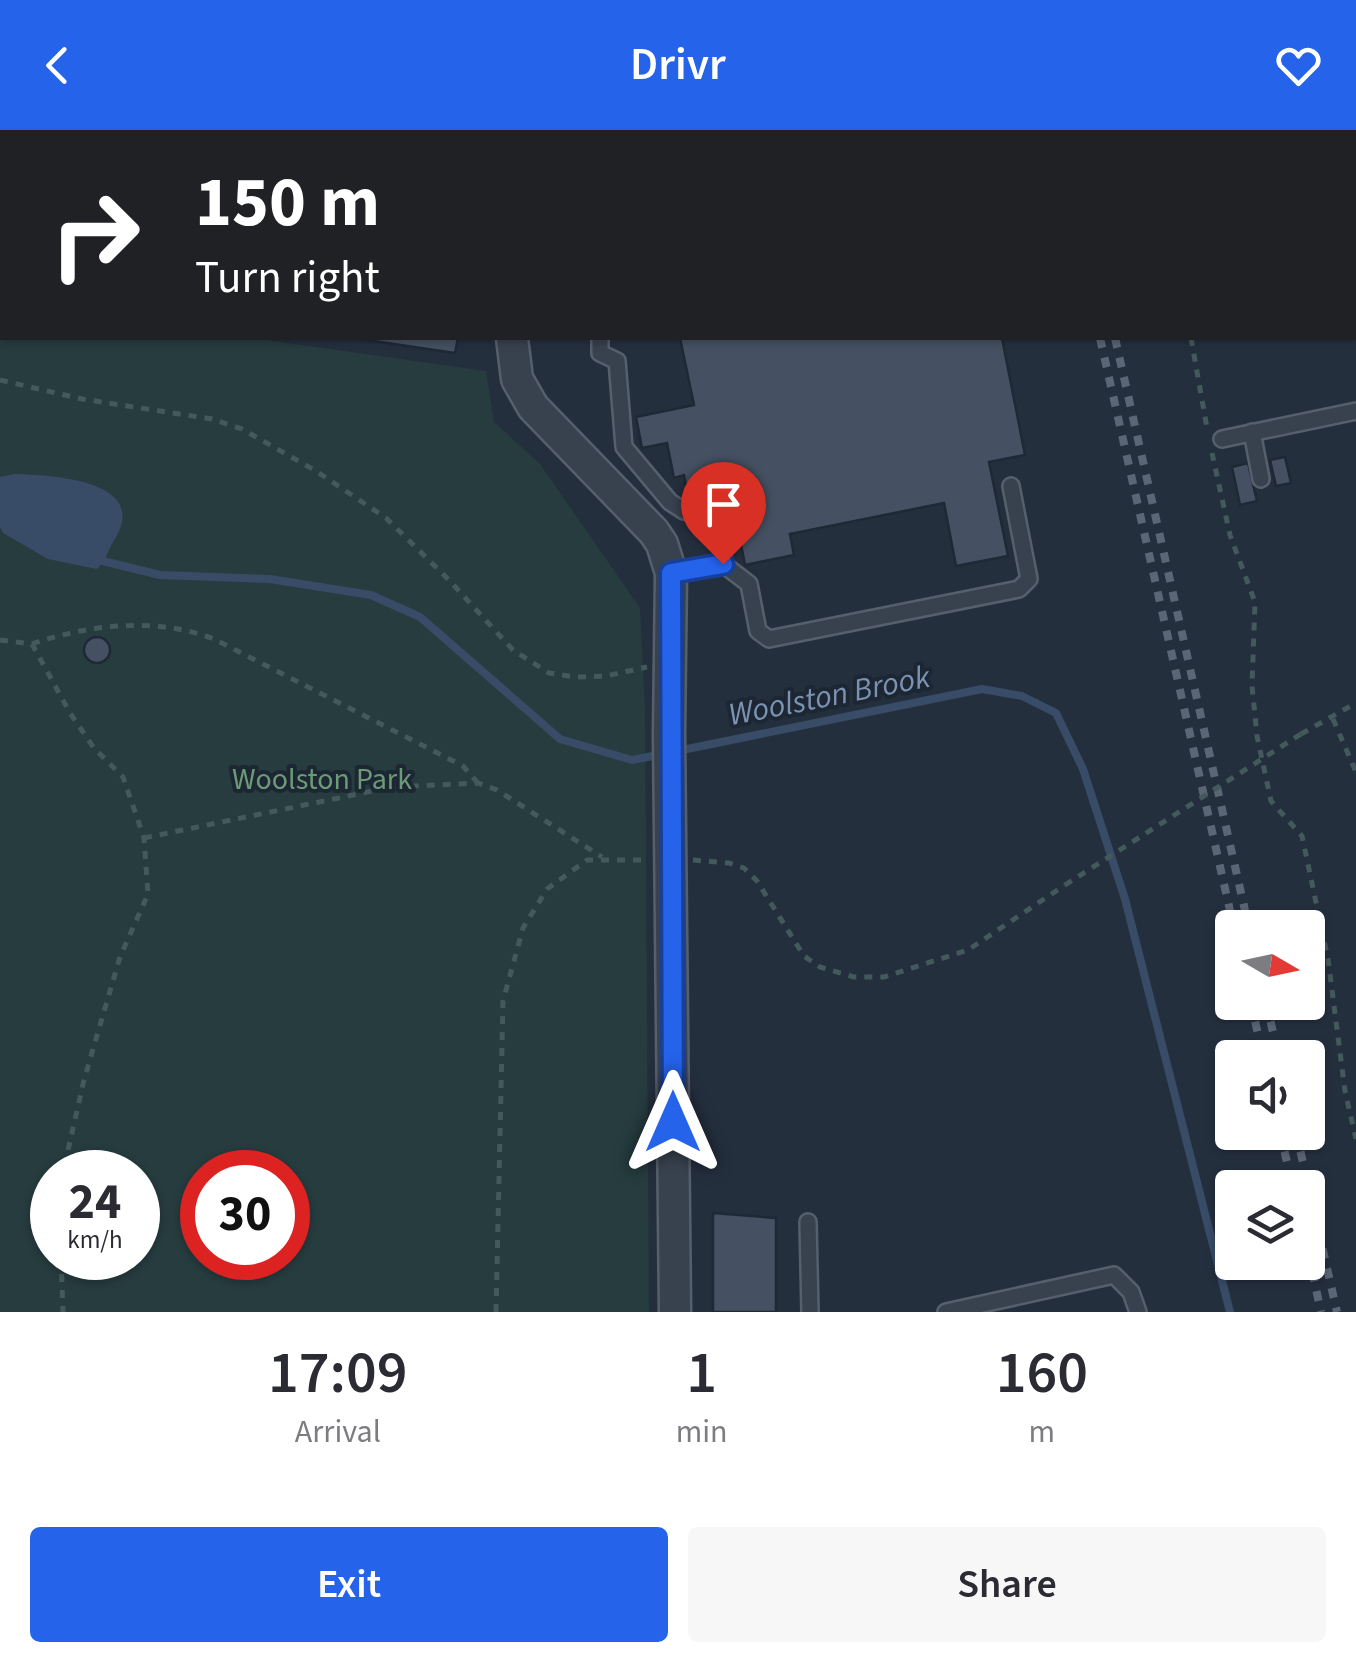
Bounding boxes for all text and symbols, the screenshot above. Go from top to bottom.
text: Drivr [630,33,726,97]
icon: back [30,38,85,93]
icon: heart [1271,38,1326,93]
text: 150 m [195,153,380,253]
icon: right [30,170,160,300]
text: Turn right [195,246,380,310]
pin [681,462,766,565]
icon: arrive [696,477,751,532]
water label: Woolston Brook [725,654,935,738]
park label: Woolston Park [232,758,412,801]
north arrow [1215,910,1325,1020]
map controls [1215,910,1325,1280]
button: sound [1215,1040,1325,1150]
position arrow [621,1070,725,1174]
speed limit sign: 30 [180,1150,310,1280]
text: 24 [69,1167,121,1238]
button: layers [1215,1170,1325,1280]
text: km/h [67,1222,123,1258]
text: 17:09 [268,1331,408,1416]
text: 1 [686,1331,717,1416]
text: 160 [996,1331,1088,1416]
text: Arrival [295,1409,381,1455]
text: min [676,1409,728,1455]
text: m [1029,1409,1055,1455]
button: Exit [30,1527,668,1642]
button: Share [688,1527,1326,1642]

